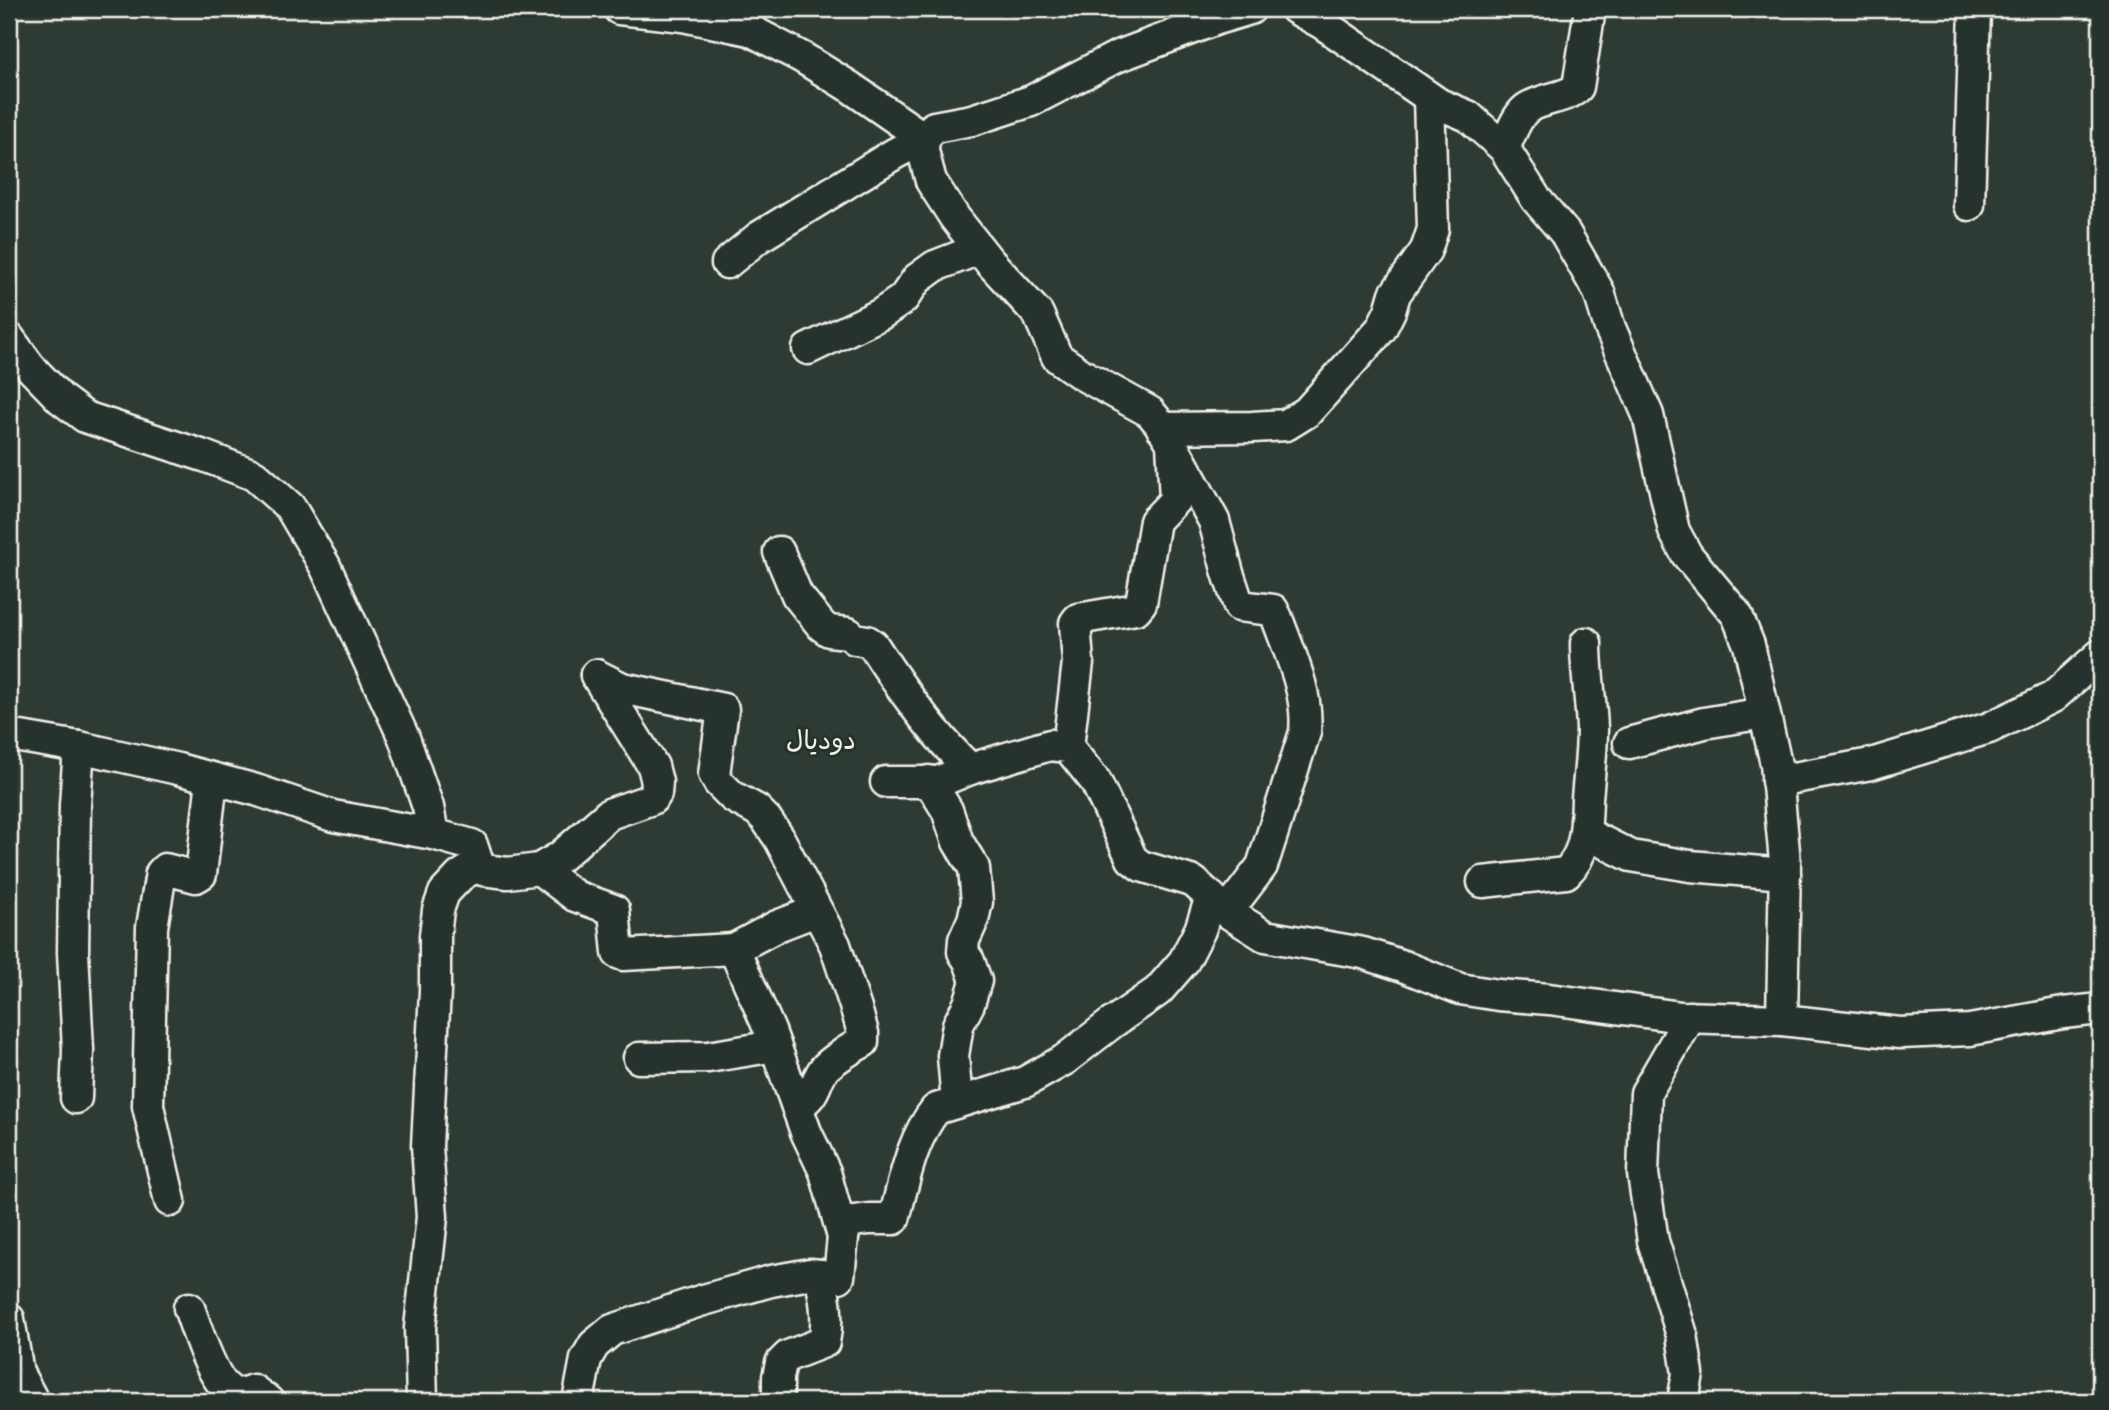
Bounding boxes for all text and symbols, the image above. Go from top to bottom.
district label: دودیال [786,722,856,757]

